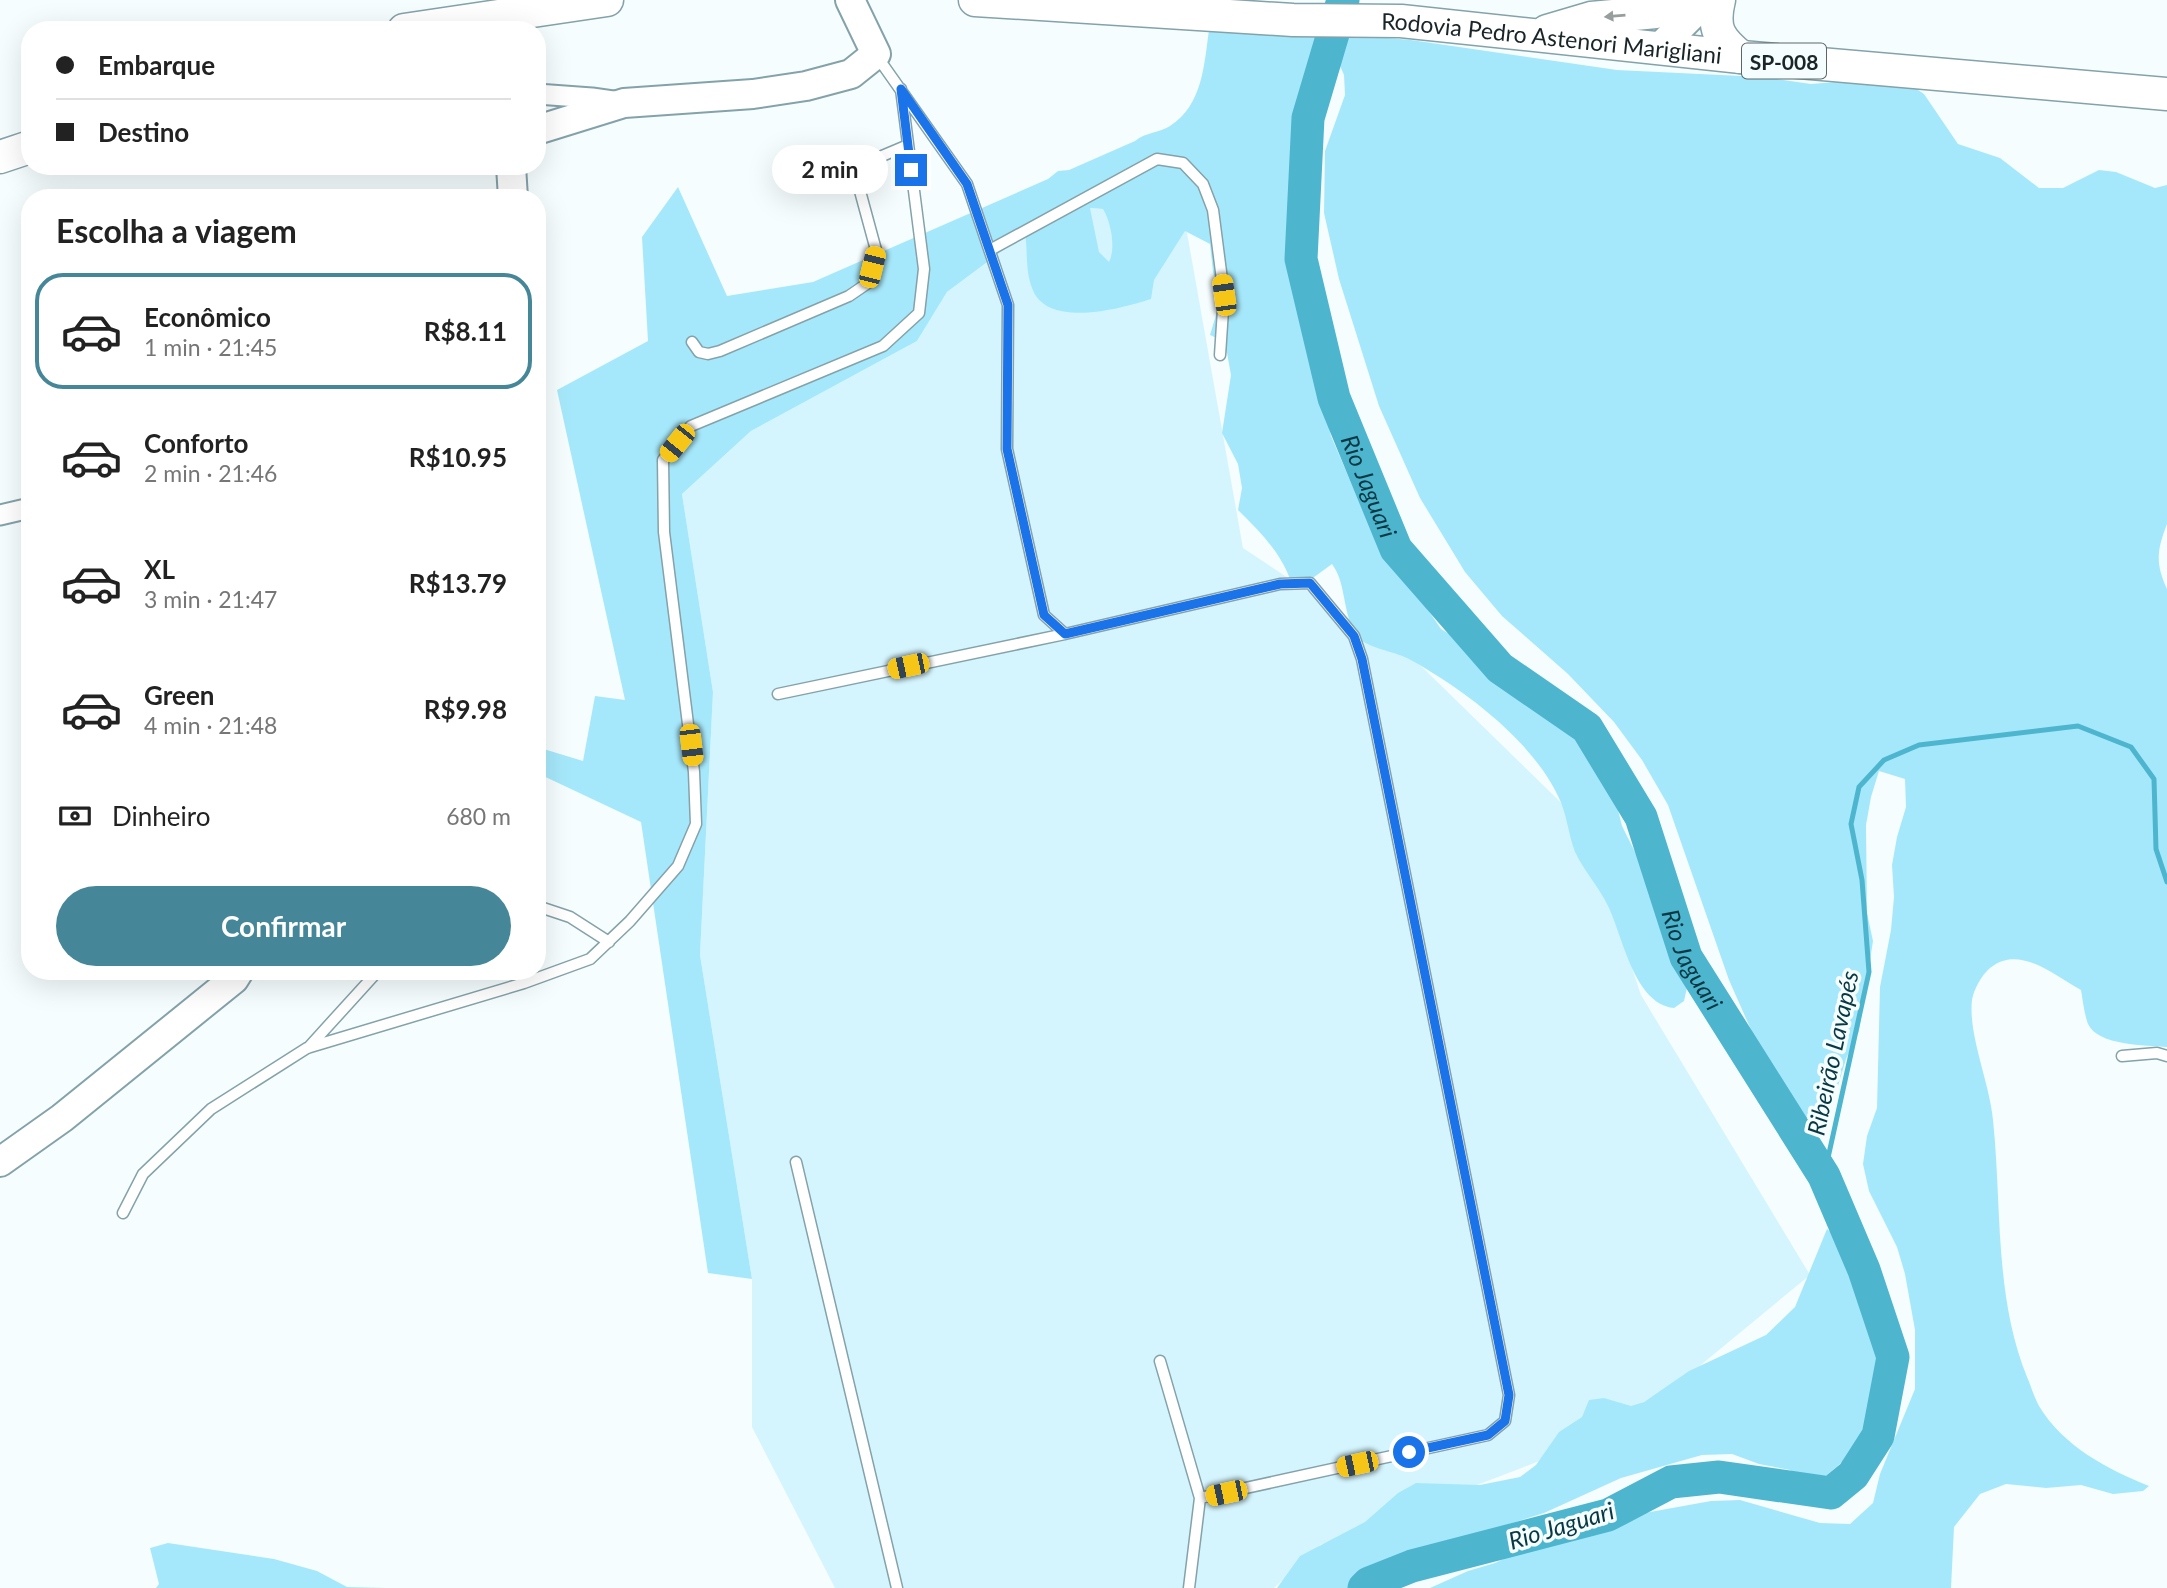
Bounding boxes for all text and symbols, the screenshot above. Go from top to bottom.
street label: Rodovia Pedro Astenori Marigliani [1381,6,1723,69]
one-way arrow [1604,11,1626,22]
road number: SP-008 [1742,43,1826,78]
text: Embarque [98,49,215,81]
text: Destino [98,116,189,148]
callout: 2 min [771,146,886,194]
route end [895,154,927,186]
text: 2 min [801,155,859,183]
text: Escolha a viagem [56,211,297,250]
car [857,244,888,290]
car [1211,273,1238,317]
icon: car [60,300,123,363]
text: Econômico [144,301,271,333]
text: R$8.11 [424,315,507,347]
text: 1 min · 21:45 [144,333,277,361]
car [656,420,699,466]
icon: car [60,426,123,489]
text: Conforto [144,427,248,459]
water label: Rio Jaguari [1336,430,1404,542]
text: R$10.95 [409,441,507,473]
text: 2 min · 21:46 [144,459,277,487]
icon: car [60,552,123,615]
text: XL [144,553,175,585]
text: R$13.79 [409,567,507,599]
text: 3 min · 21:47 [144,585,277,613]
car [886,651,931,681]
icon: car [60,678,123,741]
text: Green [144,679,214,711]
text: R$9.98 [424,693,507,725]
text: 4 min · 21:48 [144,711,277,739]
car [679,723,704,767]
icon: cash [56,797,94,835]
text: Dinheiro [112,800,210,832]
text: 680 m [446,802,511,830]
button: Confirmar [56,886,511,966]
water label: Rio Jaguari [1657,905,1730,1015]
water label: Ribeirão Lavapés [1800,968,1864,1138]
route start [1393,1436,1425,1468]
car [1335,1449,1380,1479]
car [1204,1478,1249,1508]
water label: Rio Jaguari [1505,1495,1618,1555]

